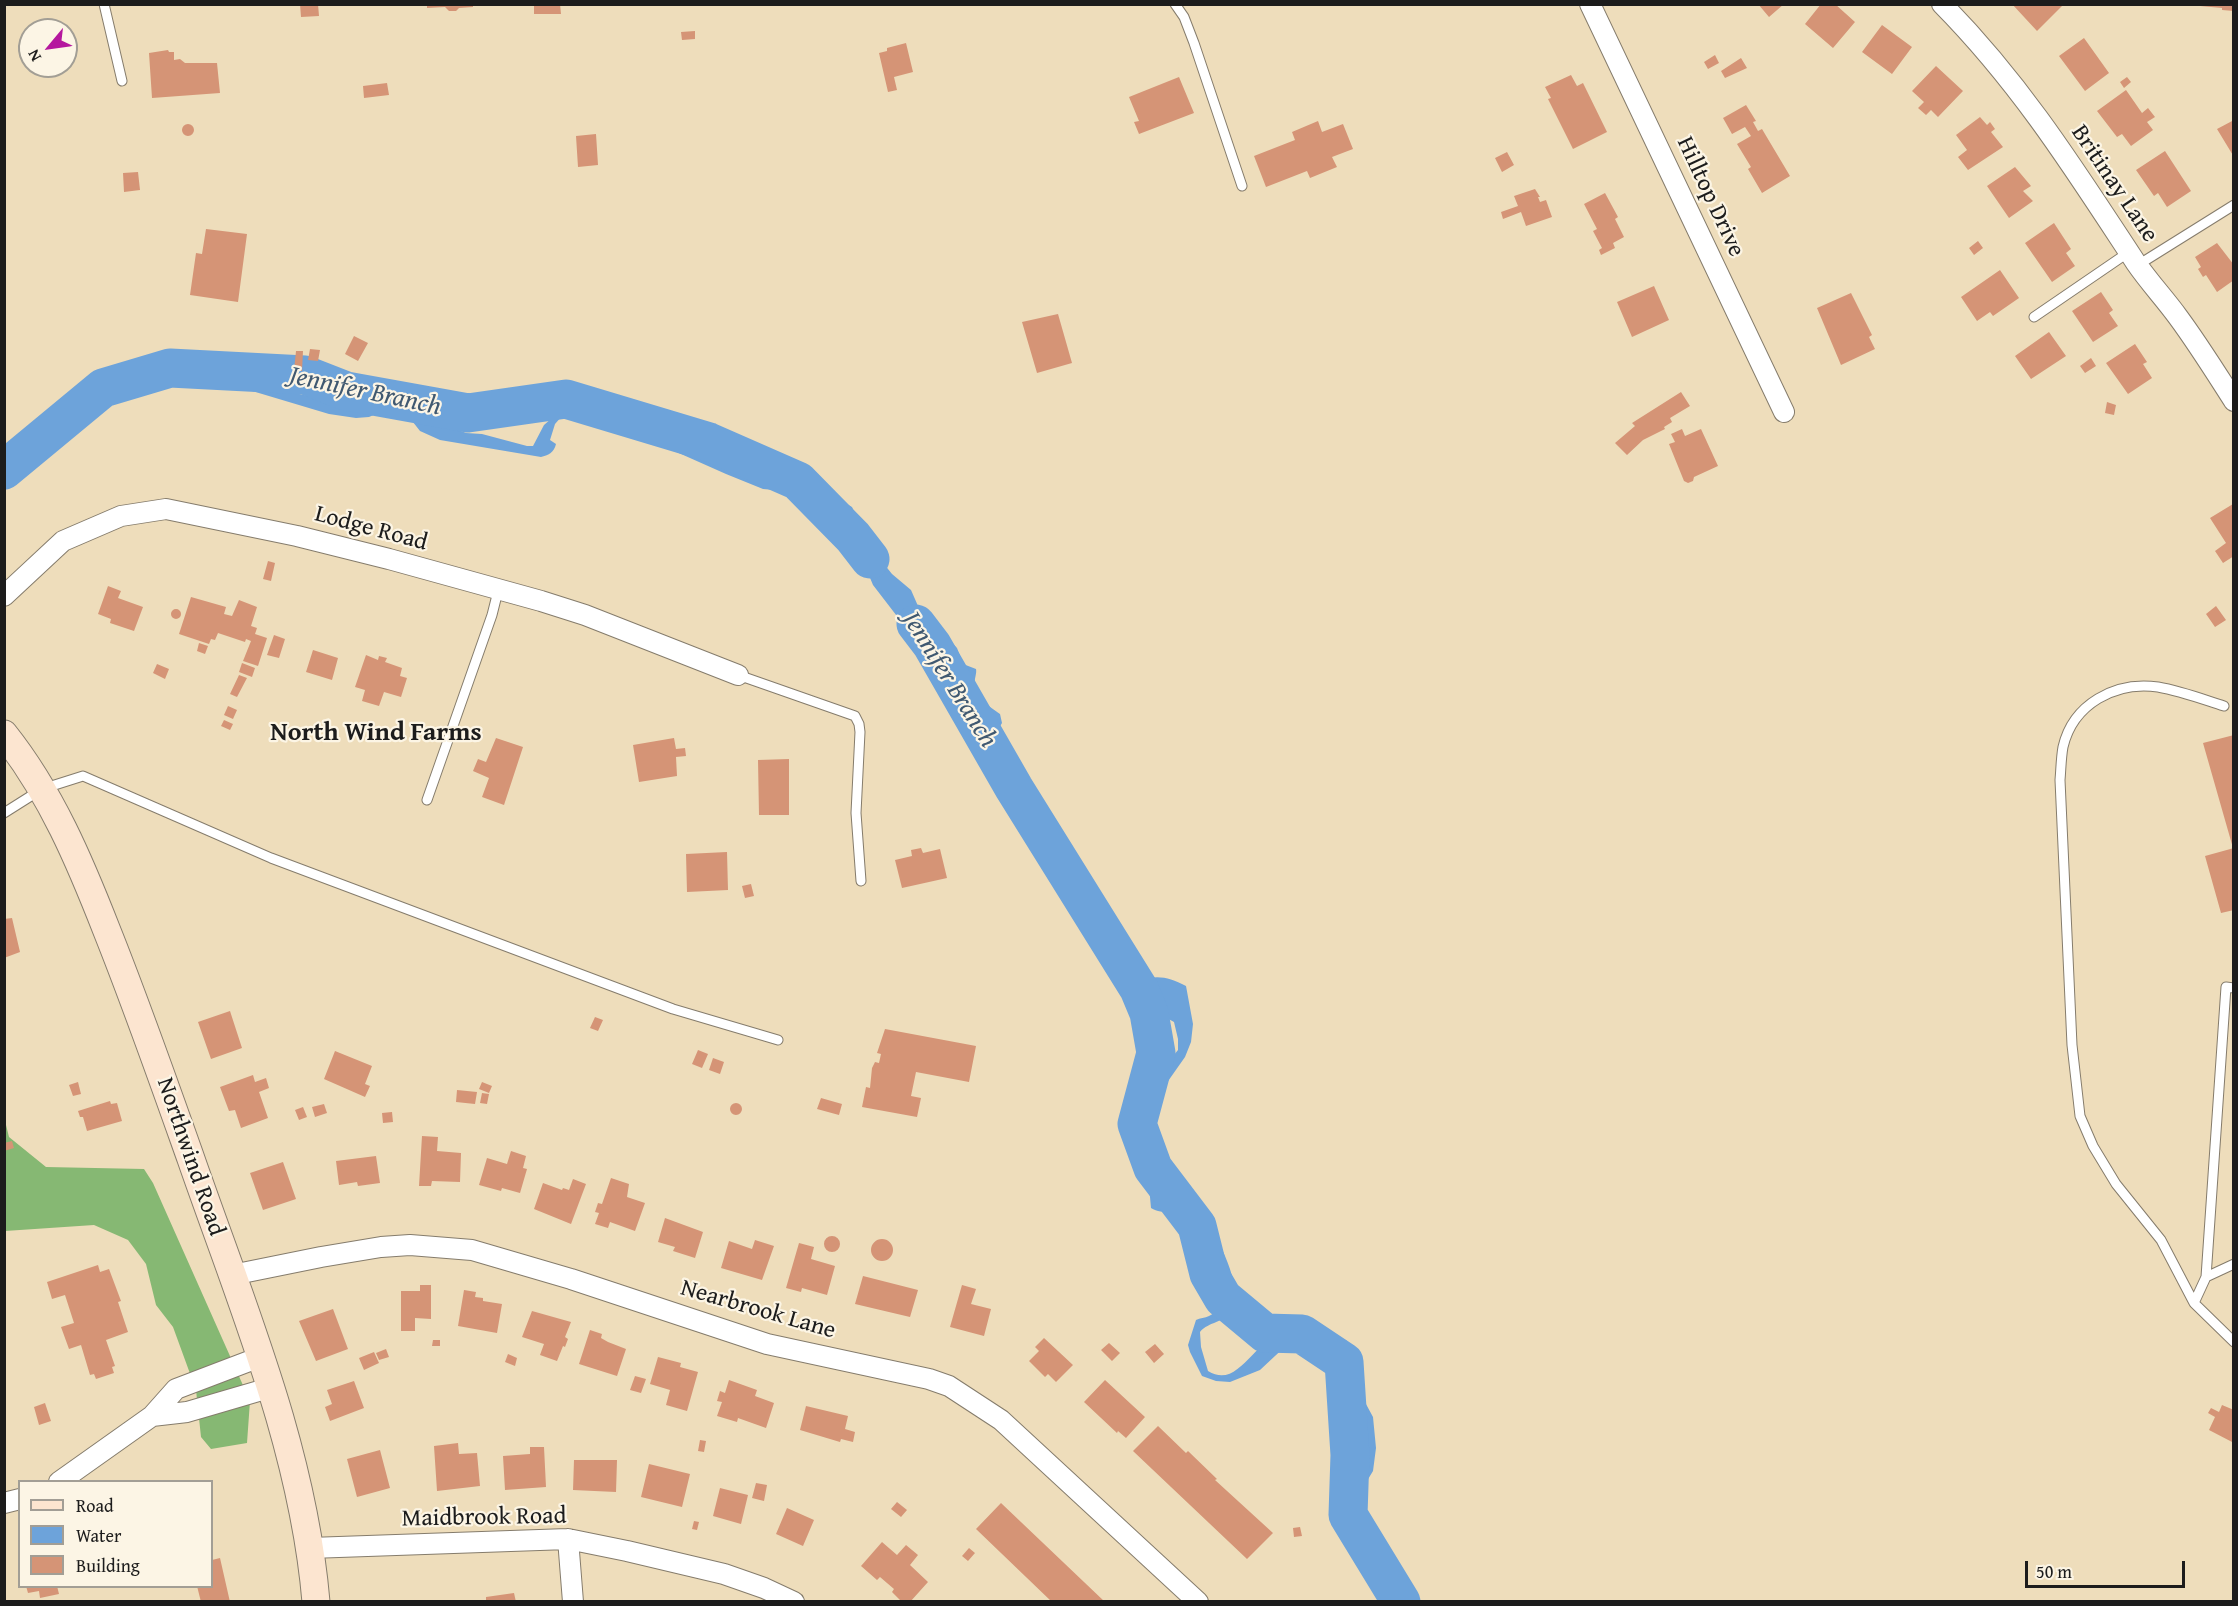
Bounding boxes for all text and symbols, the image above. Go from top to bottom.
north arrow [18,18,78,78]
text: N [21,45,47,66]
street label: Britinay Lane [2064,120,2164,248]
street label: Hilltop Drive [1670,132,1750,262]
water label: Jennifer Branch [286,361,444,423]
street label: Lodge Road [312,500,430,558]
water label: Jennifer Branch [895,606,1003,754]
district label: North Wind Farms [270,717,482,749]
street label: Northwind Road [149,1074,231,1240]
street label: Nearbrook Lane [677,1274,839,1346]
legend [18,1480,213,1588]
text: Road [76,1492,114,1519]
street label: Maidbrook Road [401,1502,567,1534]
text: Water [76,1522,121,1549]
scale bar [2028,1549,2188,1587]
text: Building [76,1552,140,1579]
text: 50 m [2036,1558,2072,1585]

